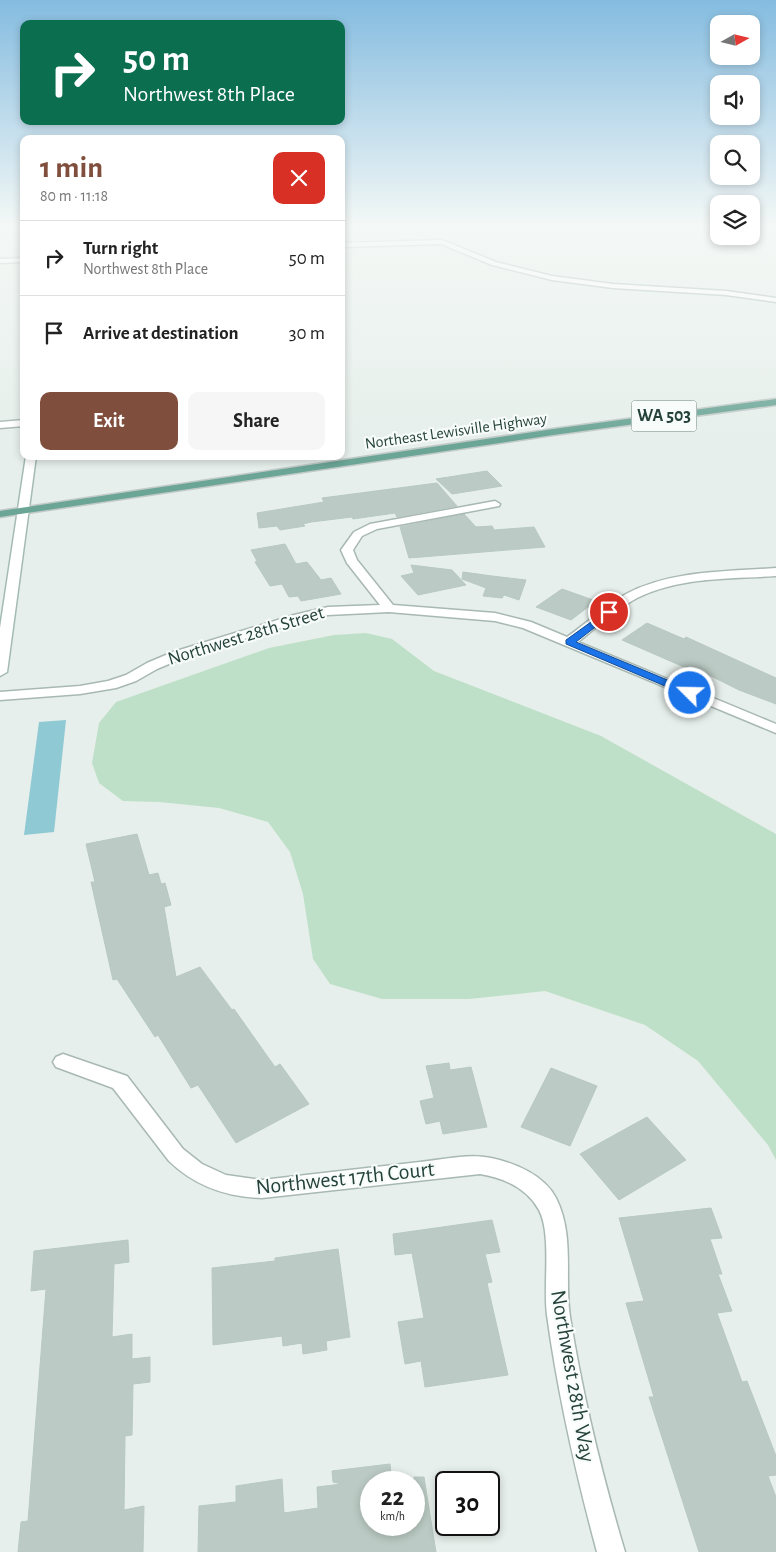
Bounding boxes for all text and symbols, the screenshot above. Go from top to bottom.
north arrow [710,15,760,65]
map controls [710,15,760,245]
icon: right [40,40,105,105]
text: 50 m [123,42,190,77]
button: sound [710,75,760,125]
text: Northwest 8th Place [123,83,295,105]
button: search [710,135,760,185]
button: close [273,152,325,204]
text: 1 min [40,153,103,183]
text: 80 m · 11:18 [40,188,108,204]
button: layers [710,195,760,245]
text: Turn right [83,239,158,258]
icon: right [40,244,68,272]
text: 50 m [289,249,325,268]
text: Northwest 8th Place [83,261,208,277]
icon: arrive [40,319,68,347]
text: Arrive at destination [83,324,239,343]
text: 30 m [289,324,325,343]
button: Exit [40,392,178,450]
button: Share [188,392,325,450]
road number: WA 503 [632,401,696,432]
street label: Northeast Lewisville Highway [364,410,548,453]
pin [588,591,630,633]
icon: arrive [595,598,623,626]
street label: Northwest 28th Street [166,603,326,669]
position arrow [663,666,715,718]
street label: Northwest 17th Court [255,1158,435,1198]
street label: Northwest 28th Way [547,1288,599,1464]
speed limit sign: 30 [435,1471,500,1536]
text: 22 [381,1485,404,1510]
text: km/h [380,1510,405,1522]

